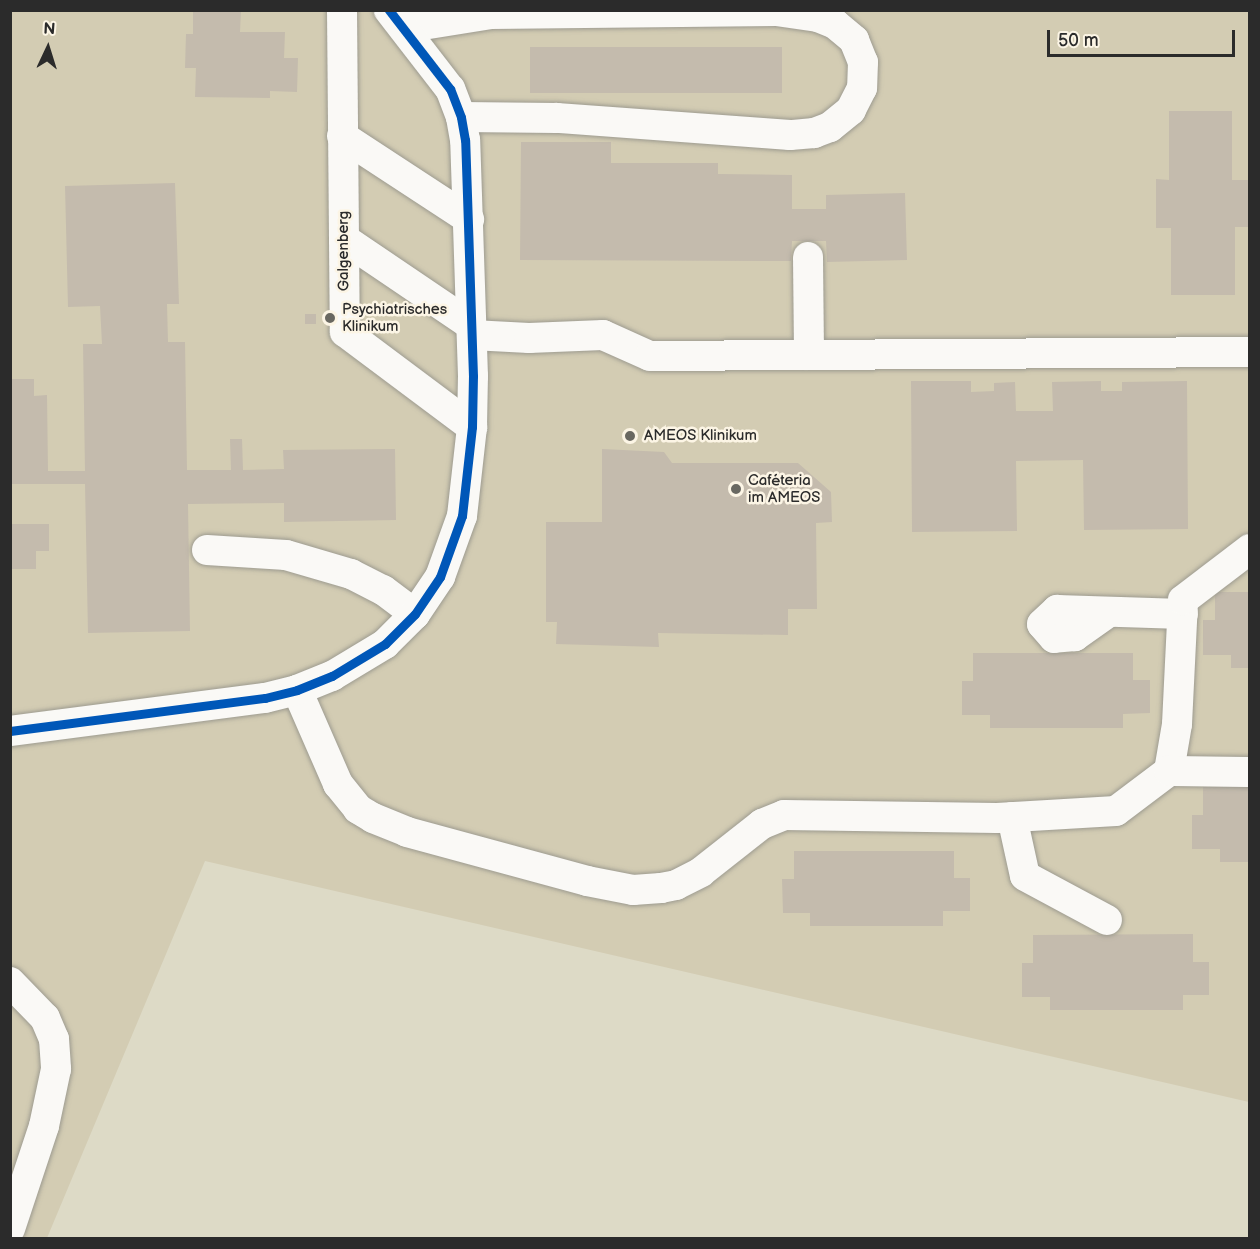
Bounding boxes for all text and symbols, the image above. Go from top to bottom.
north arrow [18,18,78,78]
scale bar [1050,18,1238,56]
text: N [43,20,56,39]
text: 50 m [1058,30,1099,51]
street label: Galgenberg [335,211,353,291]
place label: Psychiatrisches Klinikum [342,300,447,335]
marker: Psychiatrisches Klinikum [323,311,337,325]
marker: AMEOS Klinikum [621,427,639,445]
place label: AMEOS Klinikum [644,427,757,445]
place label: Caféteria im AMEOS [748,471,820,506]
marker: Caféteria im AMEOS [729,482,743,496]

